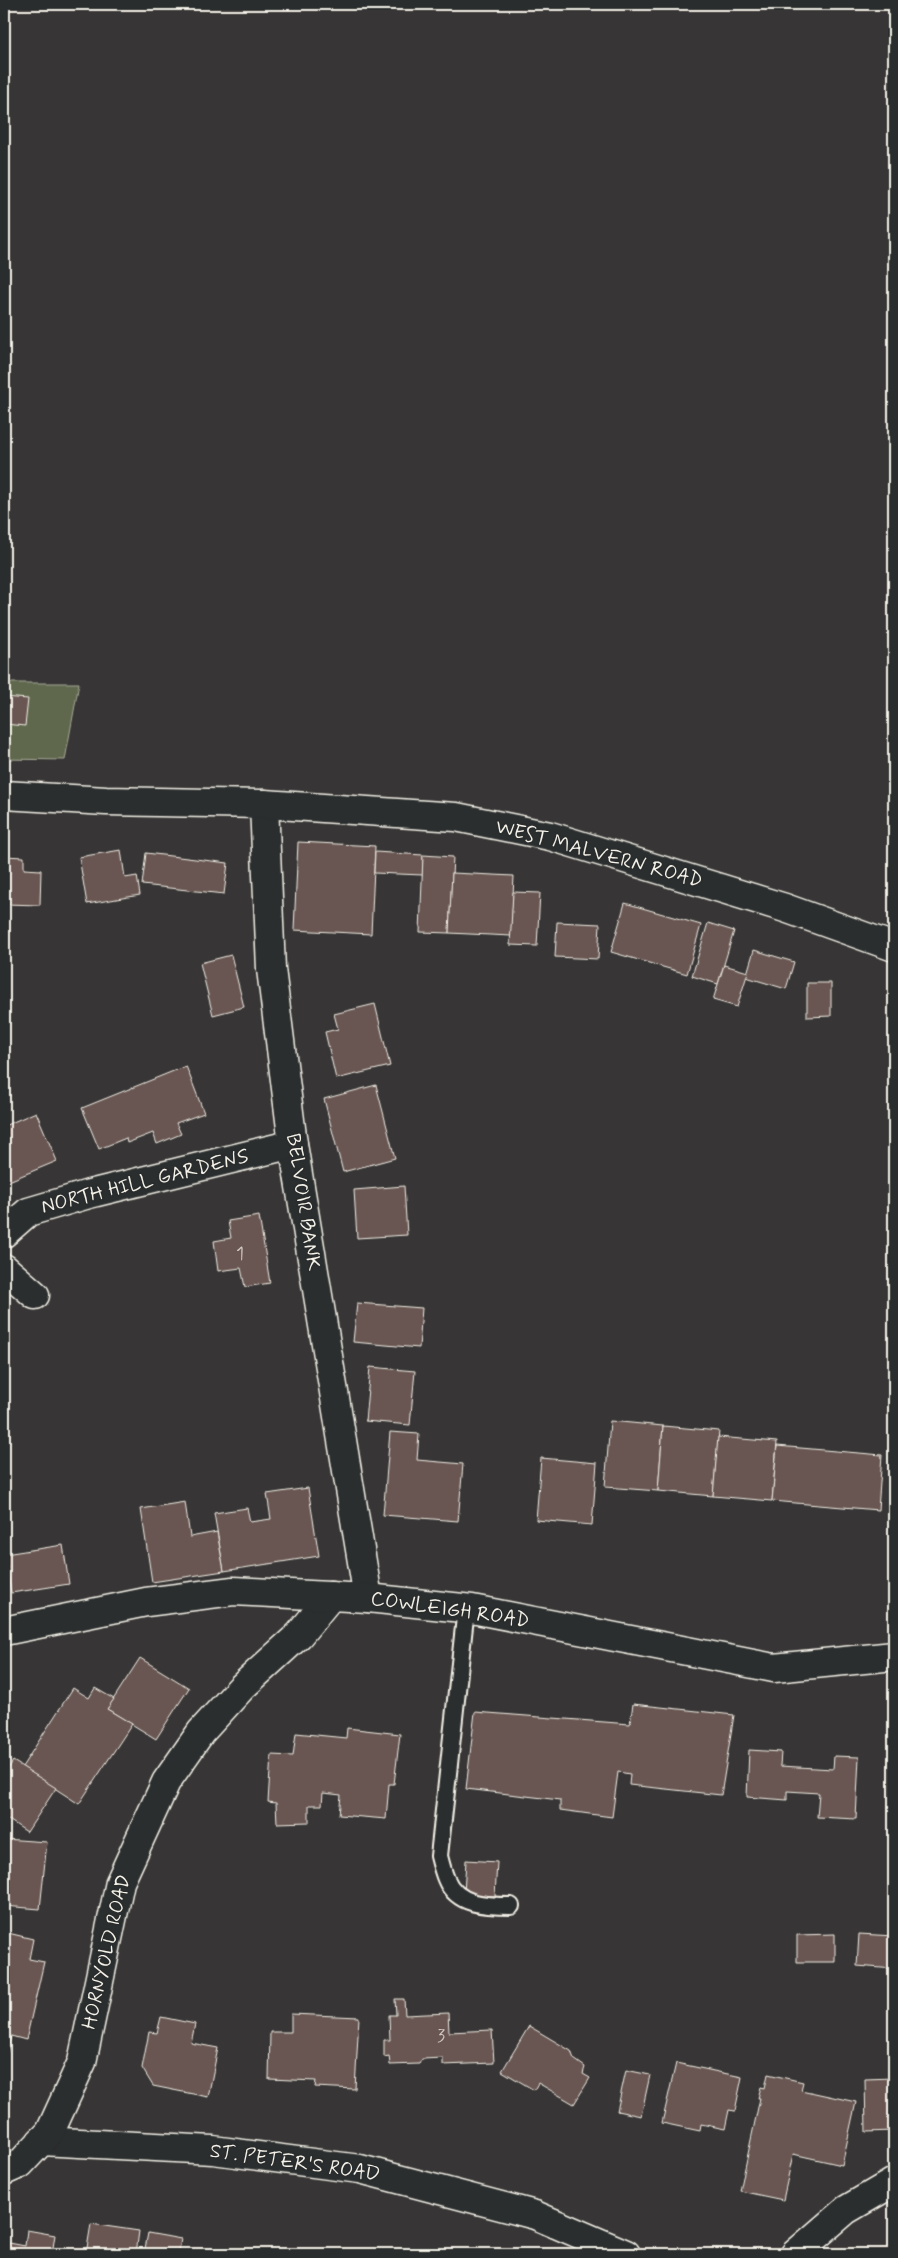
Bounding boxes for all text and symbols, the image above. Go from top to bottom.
street label: WEST MALVERN ROAD [492,813,706,895]
street label: BELVOIR BANK [279,1132,327,1272]
street label: NORTH HILL GARDENS [38,1143,252,1221]
house number: 1 [236,1242,244,1266]
street label: COWLEIGH ROAD [369,1586,531,1634]
street label: HORNYOLD ROAD [76,1872,138,2032]
house number: 3 [437,2024,445,2048]
street label: ST. PETER'S ROAD [208,2138,382,2188]

